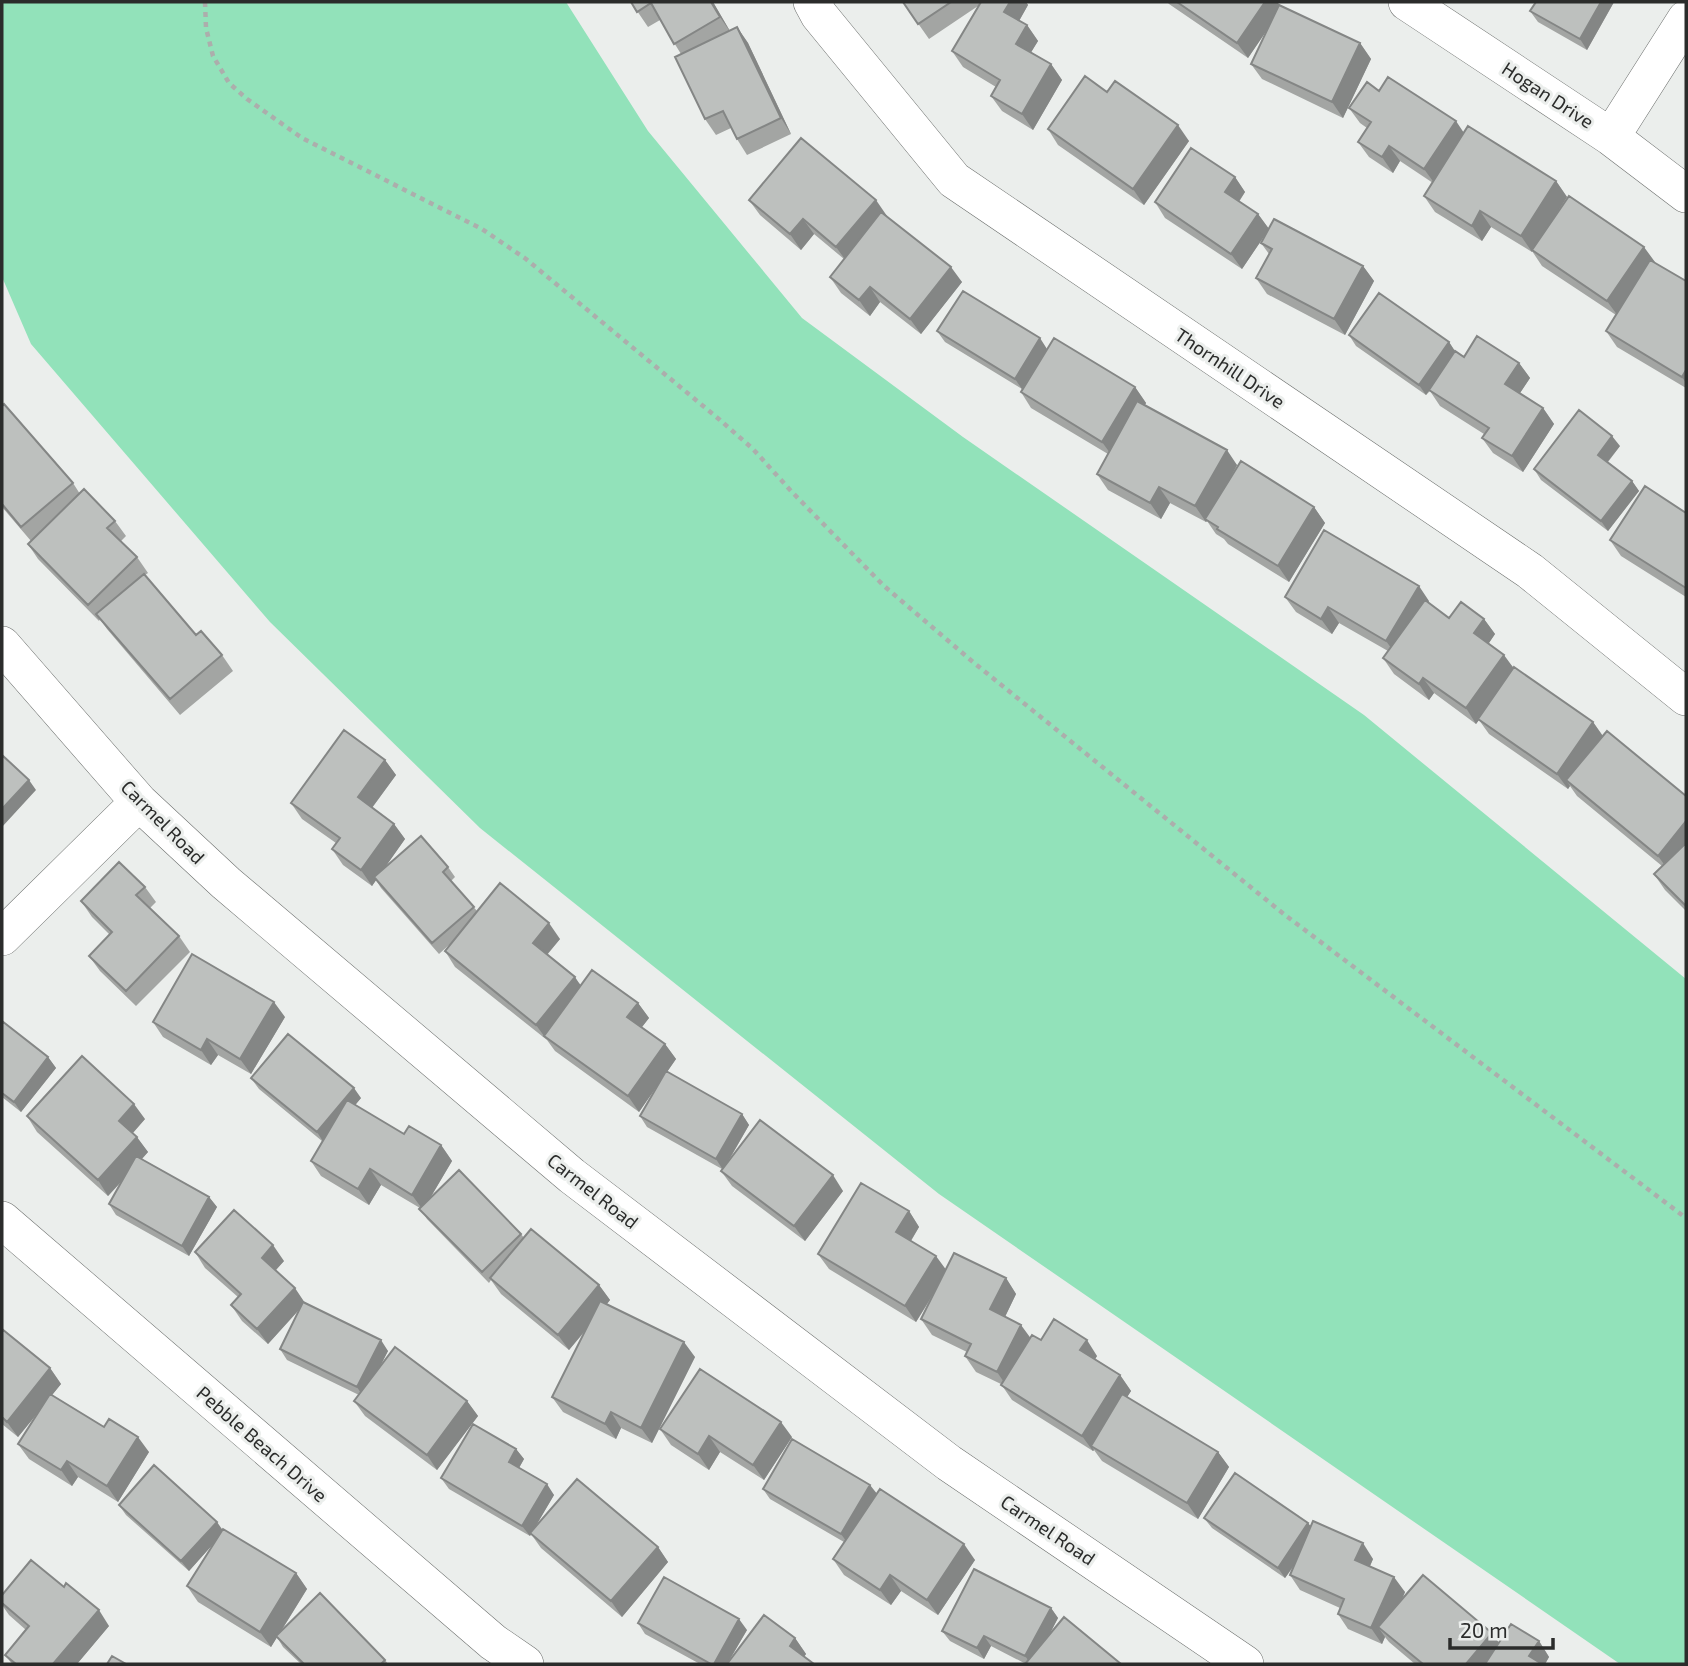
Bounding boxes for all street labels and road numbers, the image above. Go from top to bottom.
street label: Hogan Drive [1498,56,1598,133]
street label: Thornhill Drive [1171,322,1290,413]
street label: Carmel Road [117,775,210,868]
street label: Carmel Road [543,1148,643,1233]
street label: Pebble Beach Drive [192,1381,332,1506]
street label: Carmel Road [997,1490,1100,1570]

